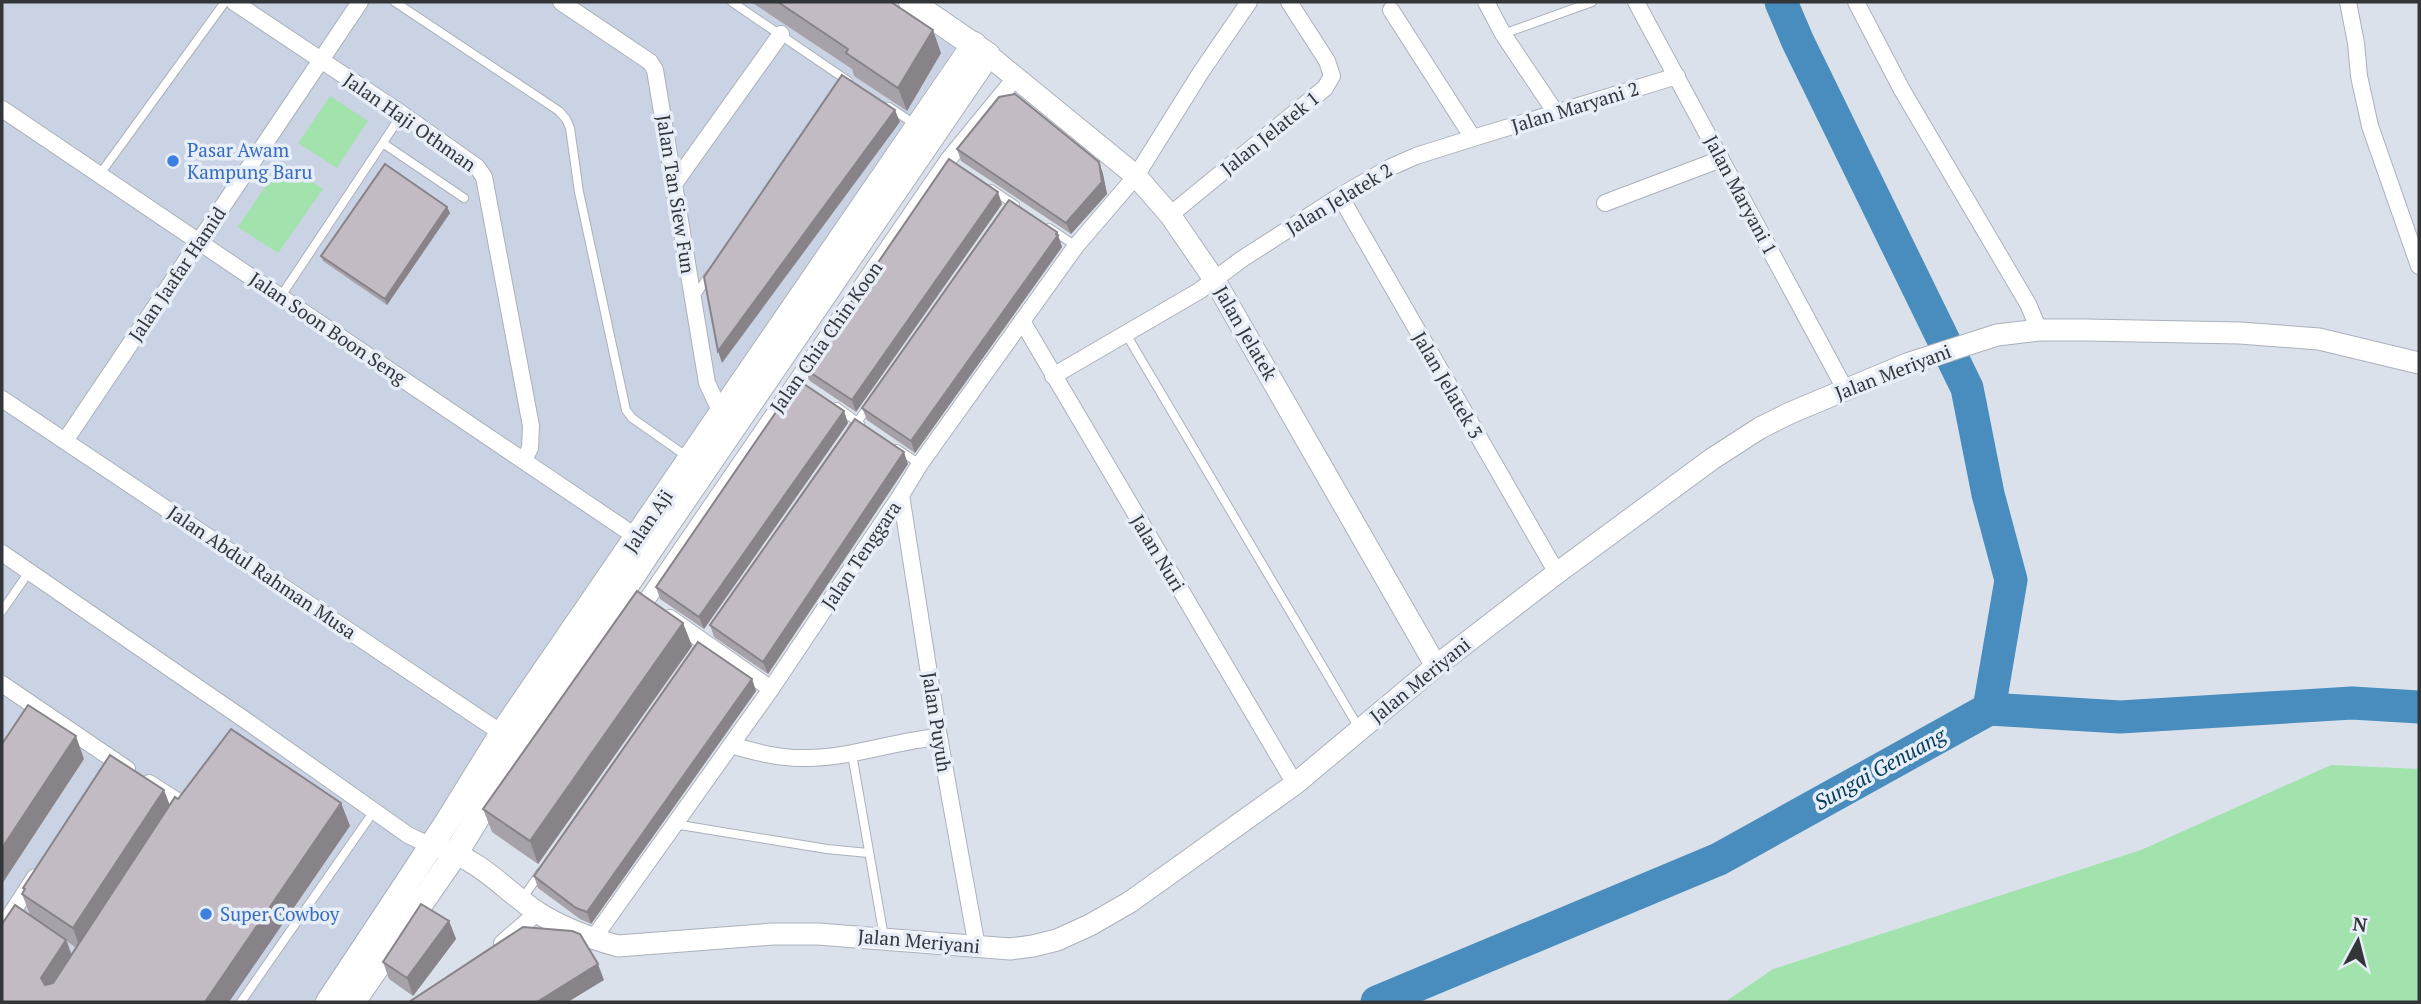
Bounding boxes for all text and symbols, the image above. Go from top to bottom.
street label: Jalan Haji Othman [339,67,481,177]
street label: Jalan Maryani 2 [1508,75,1642,138]
street label: Jalan Jelatek 1 [1215,85,1324,180]
street label: Jalan Tan Siew Fun [652,113,701,275]
street label: Jalan Maryani 1 [1699,131,1783,259]
place label: Pasar Awam Kampung Baru [187,137,312,184]
marker: Pasar Awam Kampung Baru [165,153,181,169]
street label: Jalan Jelatek 2 [1281,157,1397,240]
street label: Jalan Jaafar Hamid [122,201,231,346]
street label: Jalan Chia Chin Koon [764,256,887,417]
street label: Jalan Soon Boon Seng [245,266,412,390]
street label: Jalan Jelatek [1209,281,1284,385]
street label: Jalan Jelatek 3 [1408,327,1489,443]
street label: Jalan Meriyani [1831,338,1955,405]
street label: Jalan Aji [617,484,678,557]
street label: Jalan Tenggara [815,496,906,614]
street label: Jalan Abdul Rahman Musa [163,499,362,644]
street label: Jalan Nuri [1126,510,1191,596]
street label: Jalan Meriyani [1364,631,1475,728]
street label: Jalan Puyuh [917,670,958,774]
water label: Sungai Genuang [1809,720,1952,816]
place label: Super Cowboy [220,901,340,926]
marker: Super Cowboy [198,906,214,922]
north arrow [2323,906,2393,976]
text: N [2351,910,2369,937]
street label: Jalan Meriyani [857,923,981,958]

